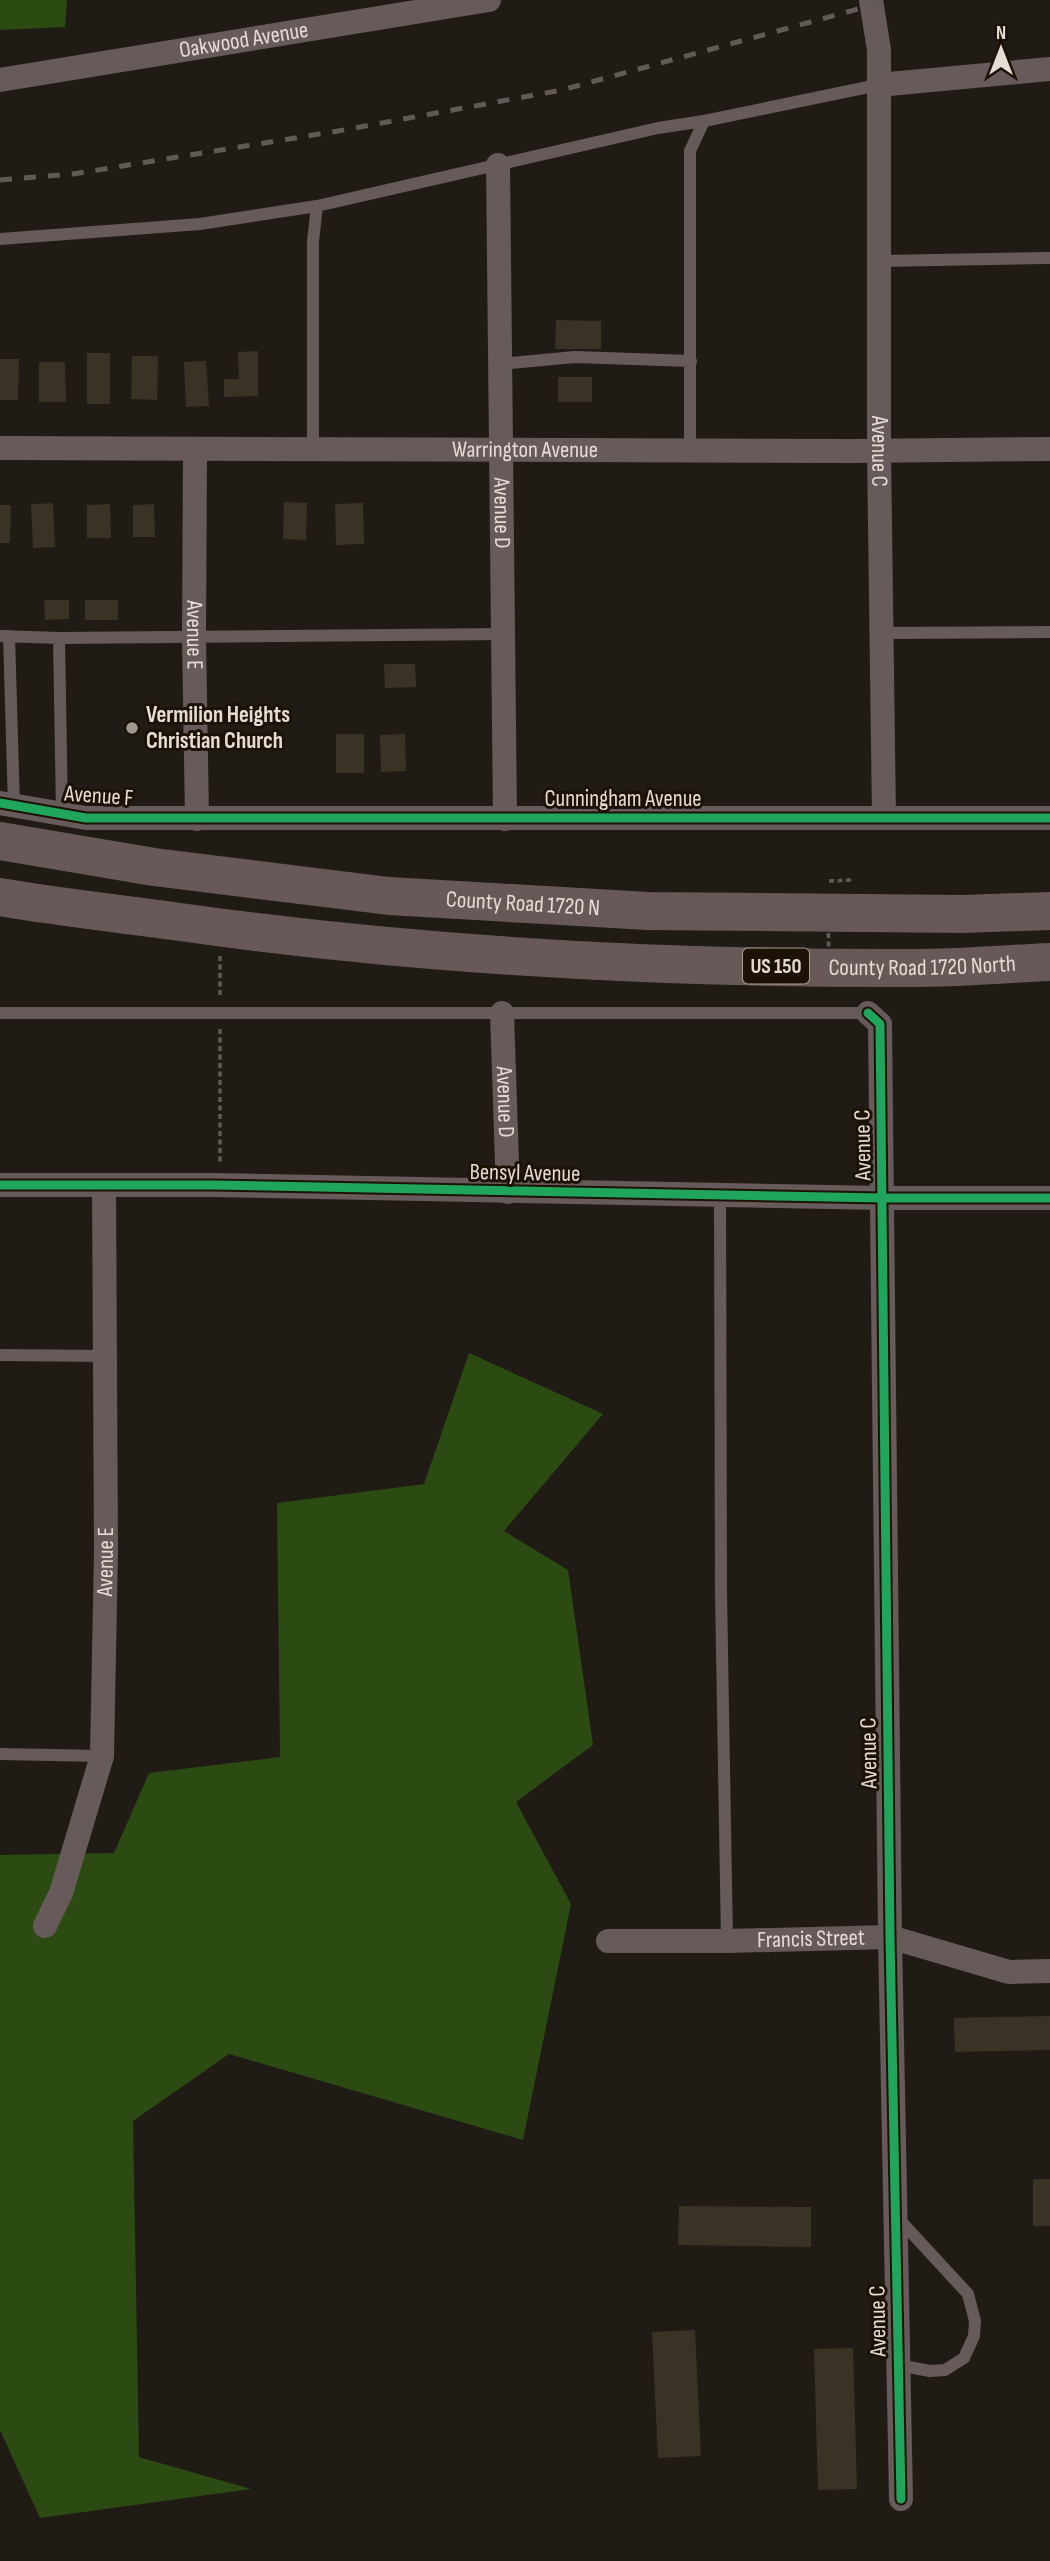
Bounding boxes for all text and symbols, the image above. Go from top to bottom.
north arrow [966,14,1036,84]
street label: Oakwood Avenue [177,16,310,64]
text: N [996,22,1006,45]
street label: Avenue C [865,415,893,487]
street label: Warrington Avenue [452,436,598,464]
street label: Avenue D [487,476,516,549]
street label: Avenue E [180,599,209,670]
place label: Vermilion Heights Christian Church [146,701,290,755]
marker: Vermilion Heights Christian Church [124,720,140,736]
street label: Avenue F [63,780,134,812]
street label: Cunningham Avenue [544,785,702,813]
street label: County Road 1720 N [445,885,601,922]
road number: US 150 [743,948,809,984]
street label: County Road 1720 North [828,950,1017,982]
street label: Avenue D [490,1065,520,1138]
street label: Avenue C [848,1109,878,1182]
street label: Bensyl Avenue [469,1158,581,1188]
street label: Avenue E [91,1527,120,1598]
street label: Avenue C [854,1717,884,1790]
street label: Francis Street [757,1924,865,1954]
street label: Avenue C [863,2285,893,2358]

